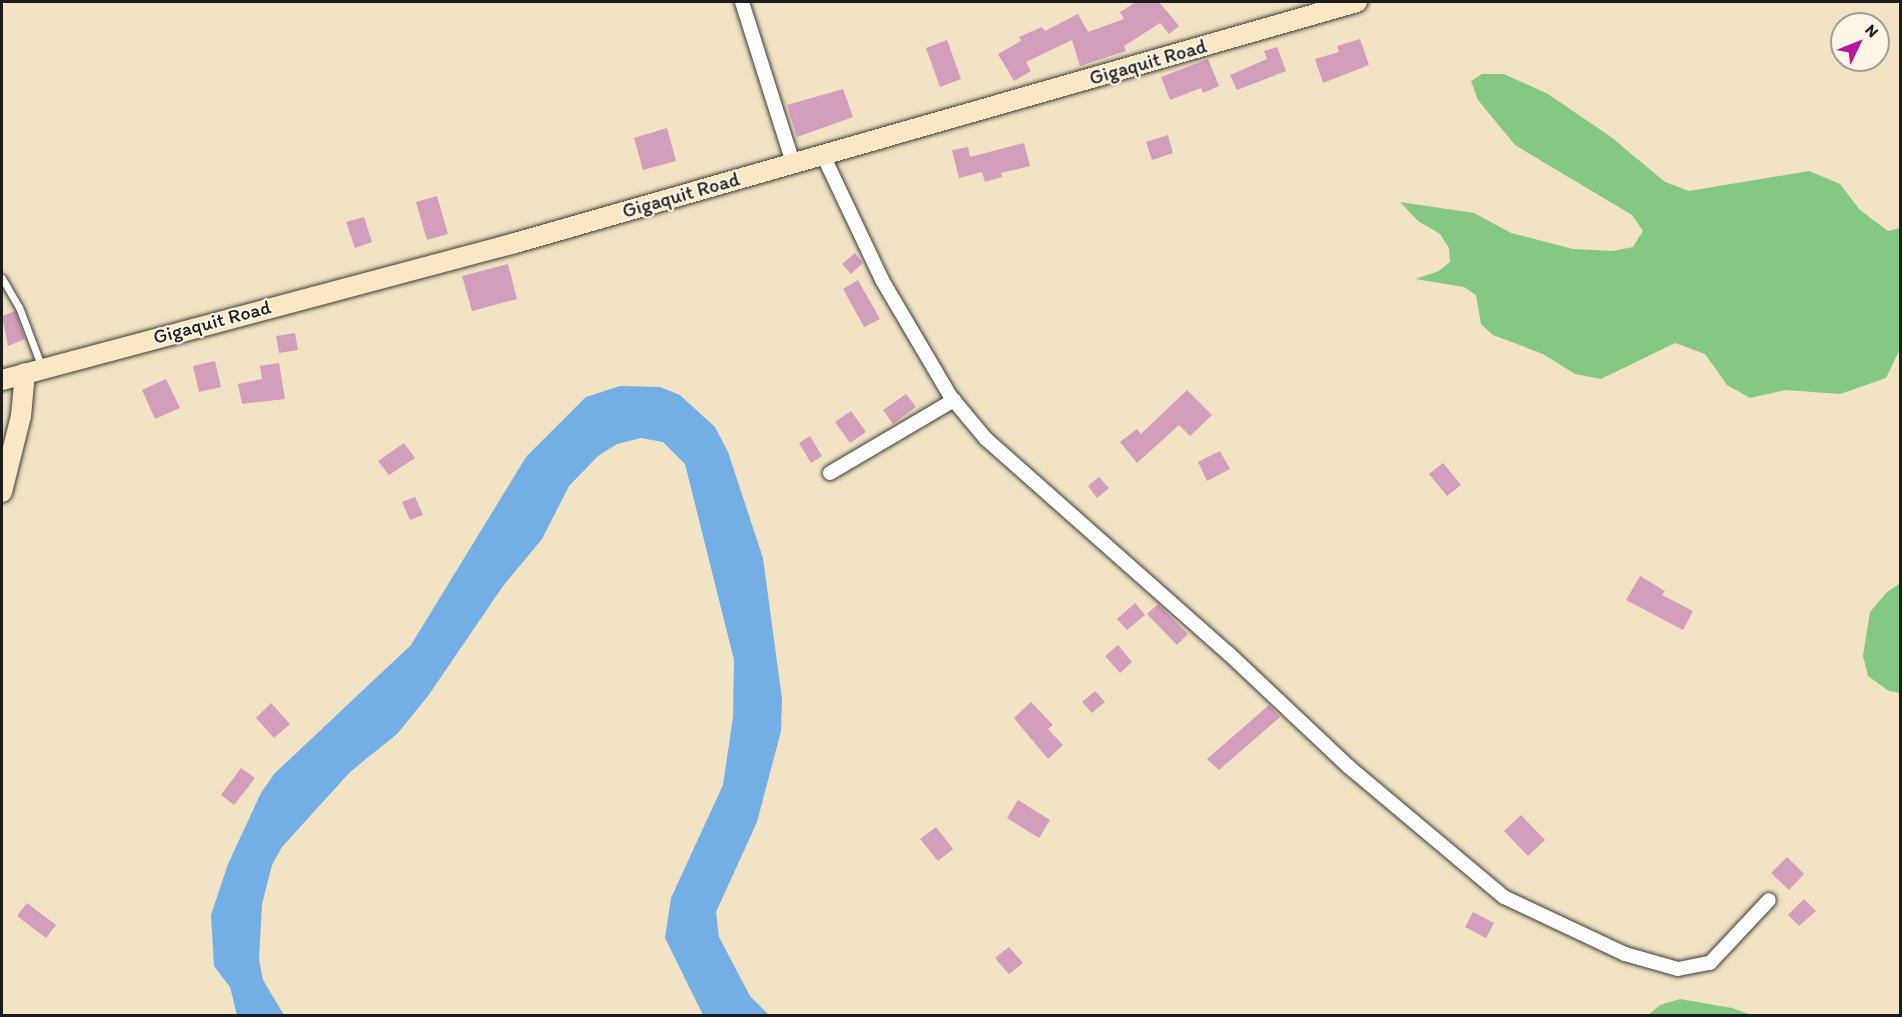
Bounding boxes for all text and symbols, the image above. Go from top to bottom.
north arrow [1830,12,1890,72]
text: N [1861,20,1883,41]
street label: Gigaquit Road [1087,34,1209,90]
street label: Gigaquit Road [620,167,742,223]
street label: Gigaquit Road [151,295,273,349]

